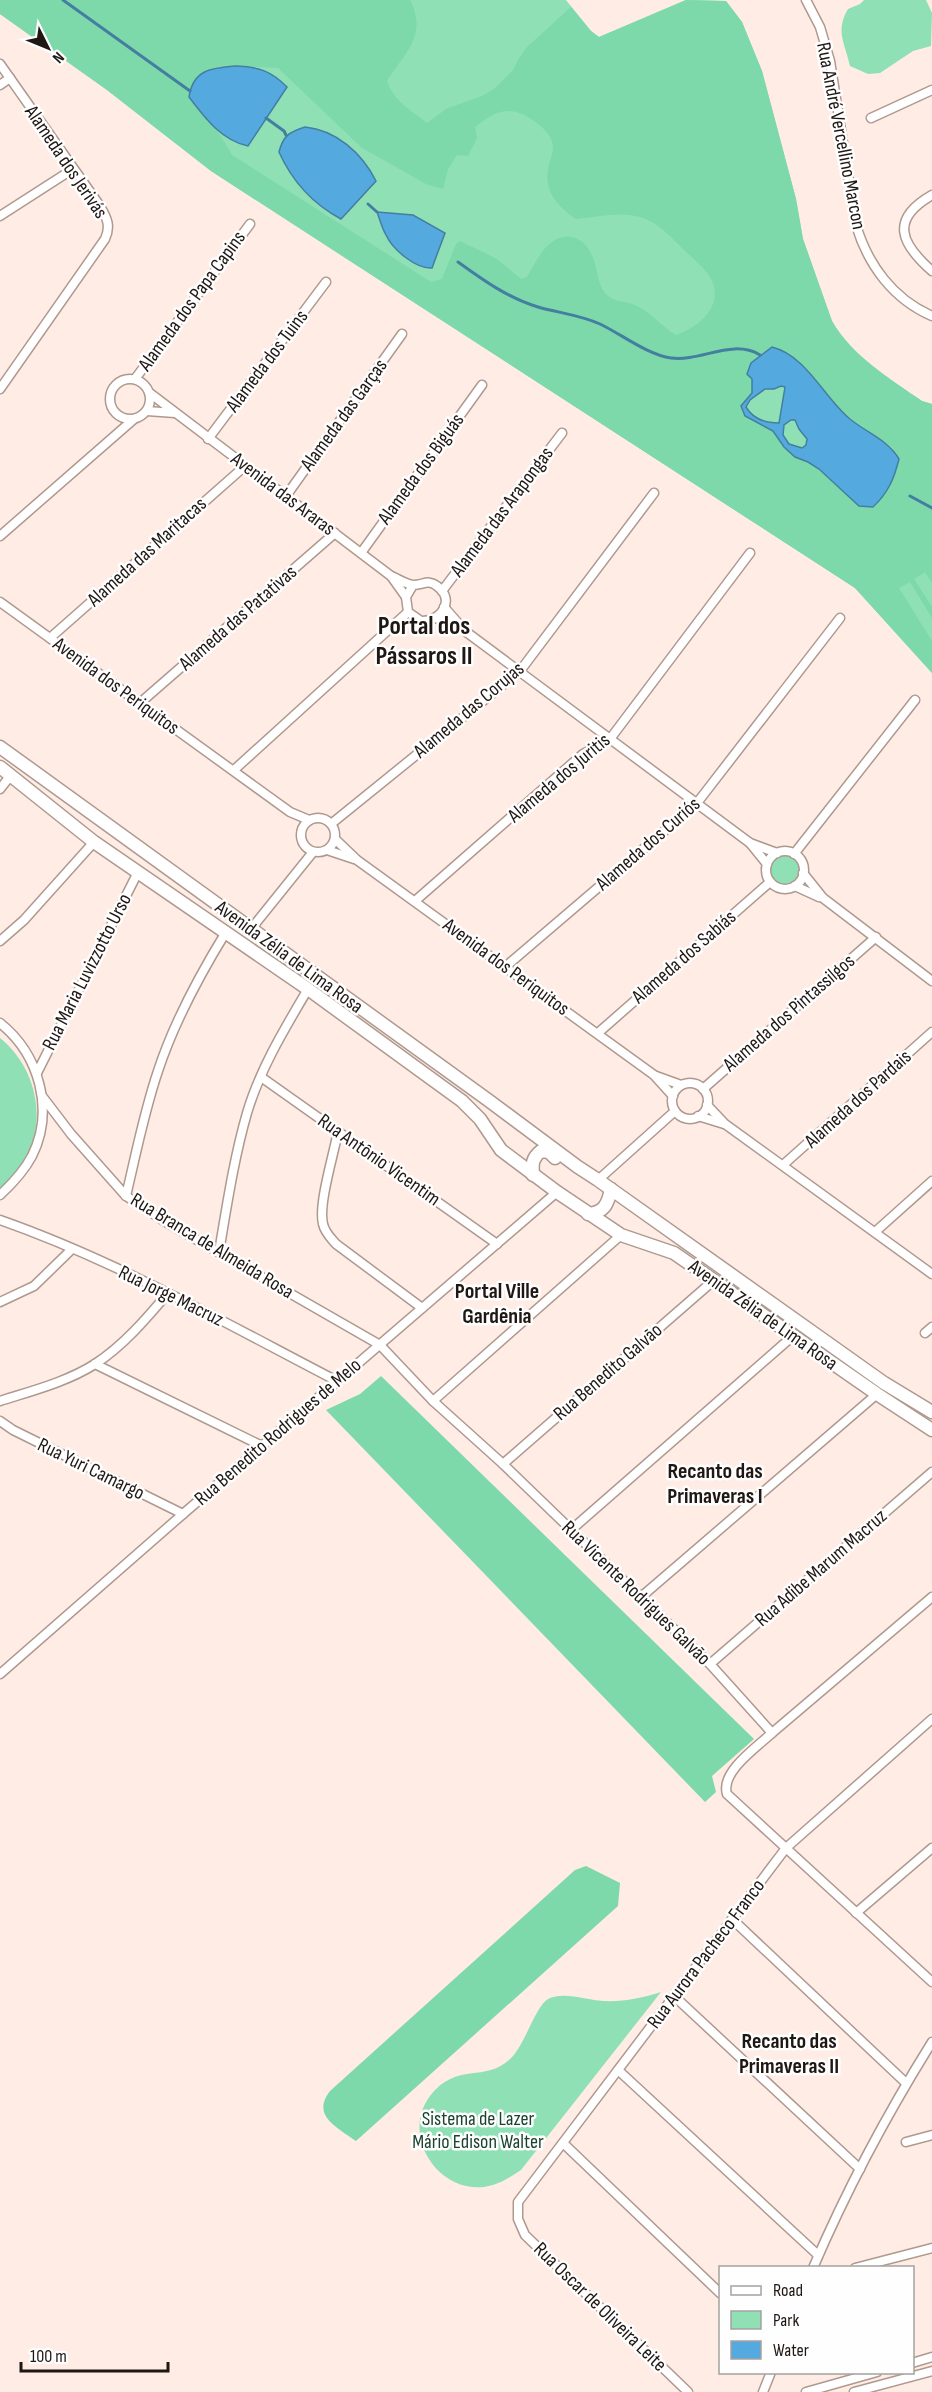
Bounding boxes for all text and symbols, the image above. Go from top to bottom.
north arrow [18,18,78,78]
street label: Rua André Vercellino Marcon [811,40,871,232]
text: N [48,48,68,67]
street label: Alameda dos Jerivás [19,100,113,223]
street label: Alameda dos Papa Capins [133,226,251,376]
street label: Alameda dos Tuins [220,305,313,418]
street label: Alameda das Garças [295,354,393,476]
street label: Alameda dos Biguás [372,409,469,530]
street label: Alameda das Arapongas [445,442,559,583]
street label: Avenida das Araras [225,446,340,541]
street label: Alameda das Maritacas [82,492,212,612]
street label: Alameda das Patativas [173,560,302,676]
district label: Portal dos Pássaros II [375,611,473,672]
street label: Avenida dos Periquitos [47,632,184,740]
street label: Alameda das Corujas [408,657,529,764]
street label: Alameda dos Juritis [502,728,615,828]
street label: Alameda dos Curiós [590,792,705,896]
street label: Rua Maria Luvizzotto Urso [37,890,137,1054]
street label: Avenida Zélia de Lima Rosa [210,895,367,1019]
street label: Alameda dos Sabiás [626,905,741,1010]
street label: Avenida dos Periquitos [437,913,574,1021]
street label: Alameda dos Pintassilgos [717,949,860,1077]
street label: Alameda dos Pardais [799,1045,916,1154]
street label: Rua Antônio Vicentim [313,1109,445,1211]
street label: Rua Branca de Almeida Rosa [126,1188,298,1304]
street label: Avenida Zélia de Lima Rosa [683,1254,842,1375]
street label: Rua Jorge Macruz [115,1260,227,1332]
district label: Portal Ville Gardênia [455,1278,539,1330]
street label: Rua Benedito Galvão [549,1318,667,1426]
street label: Rua Benedito Rodrigues de Melo [190,1353,366,1511]
street label: Rua Yuri Camargo [34,1433,148,1505]
district label: Recanto das Primaveras I [667,1458,763,1510]
street label: Rua Adibe Marum Macruz [750,1504,892,1632]
street label: Rua Vicente Rodrigues Galvão [557,1516,715,1670]
street label: Rua Aurora Pacheco Franco [642,1875,770,2033]
district label: Recanto das Primaveras II [739,2028,839,2080]
park label: Sistema de Lazer Mário Edison Walter [412,2107,544,2154]
street label: Rua Oscar de Oliveira Leite [528,2237,672,2377]
legend [719,2266,914,2374]
text: Road [773,2280,803,2301]
text: Park [773,2310,799,2331]
scale bar [21,2335,168,2373]
text: Water [773,2340,809,2361]
text: 100 m [30,2346,67,2367]

